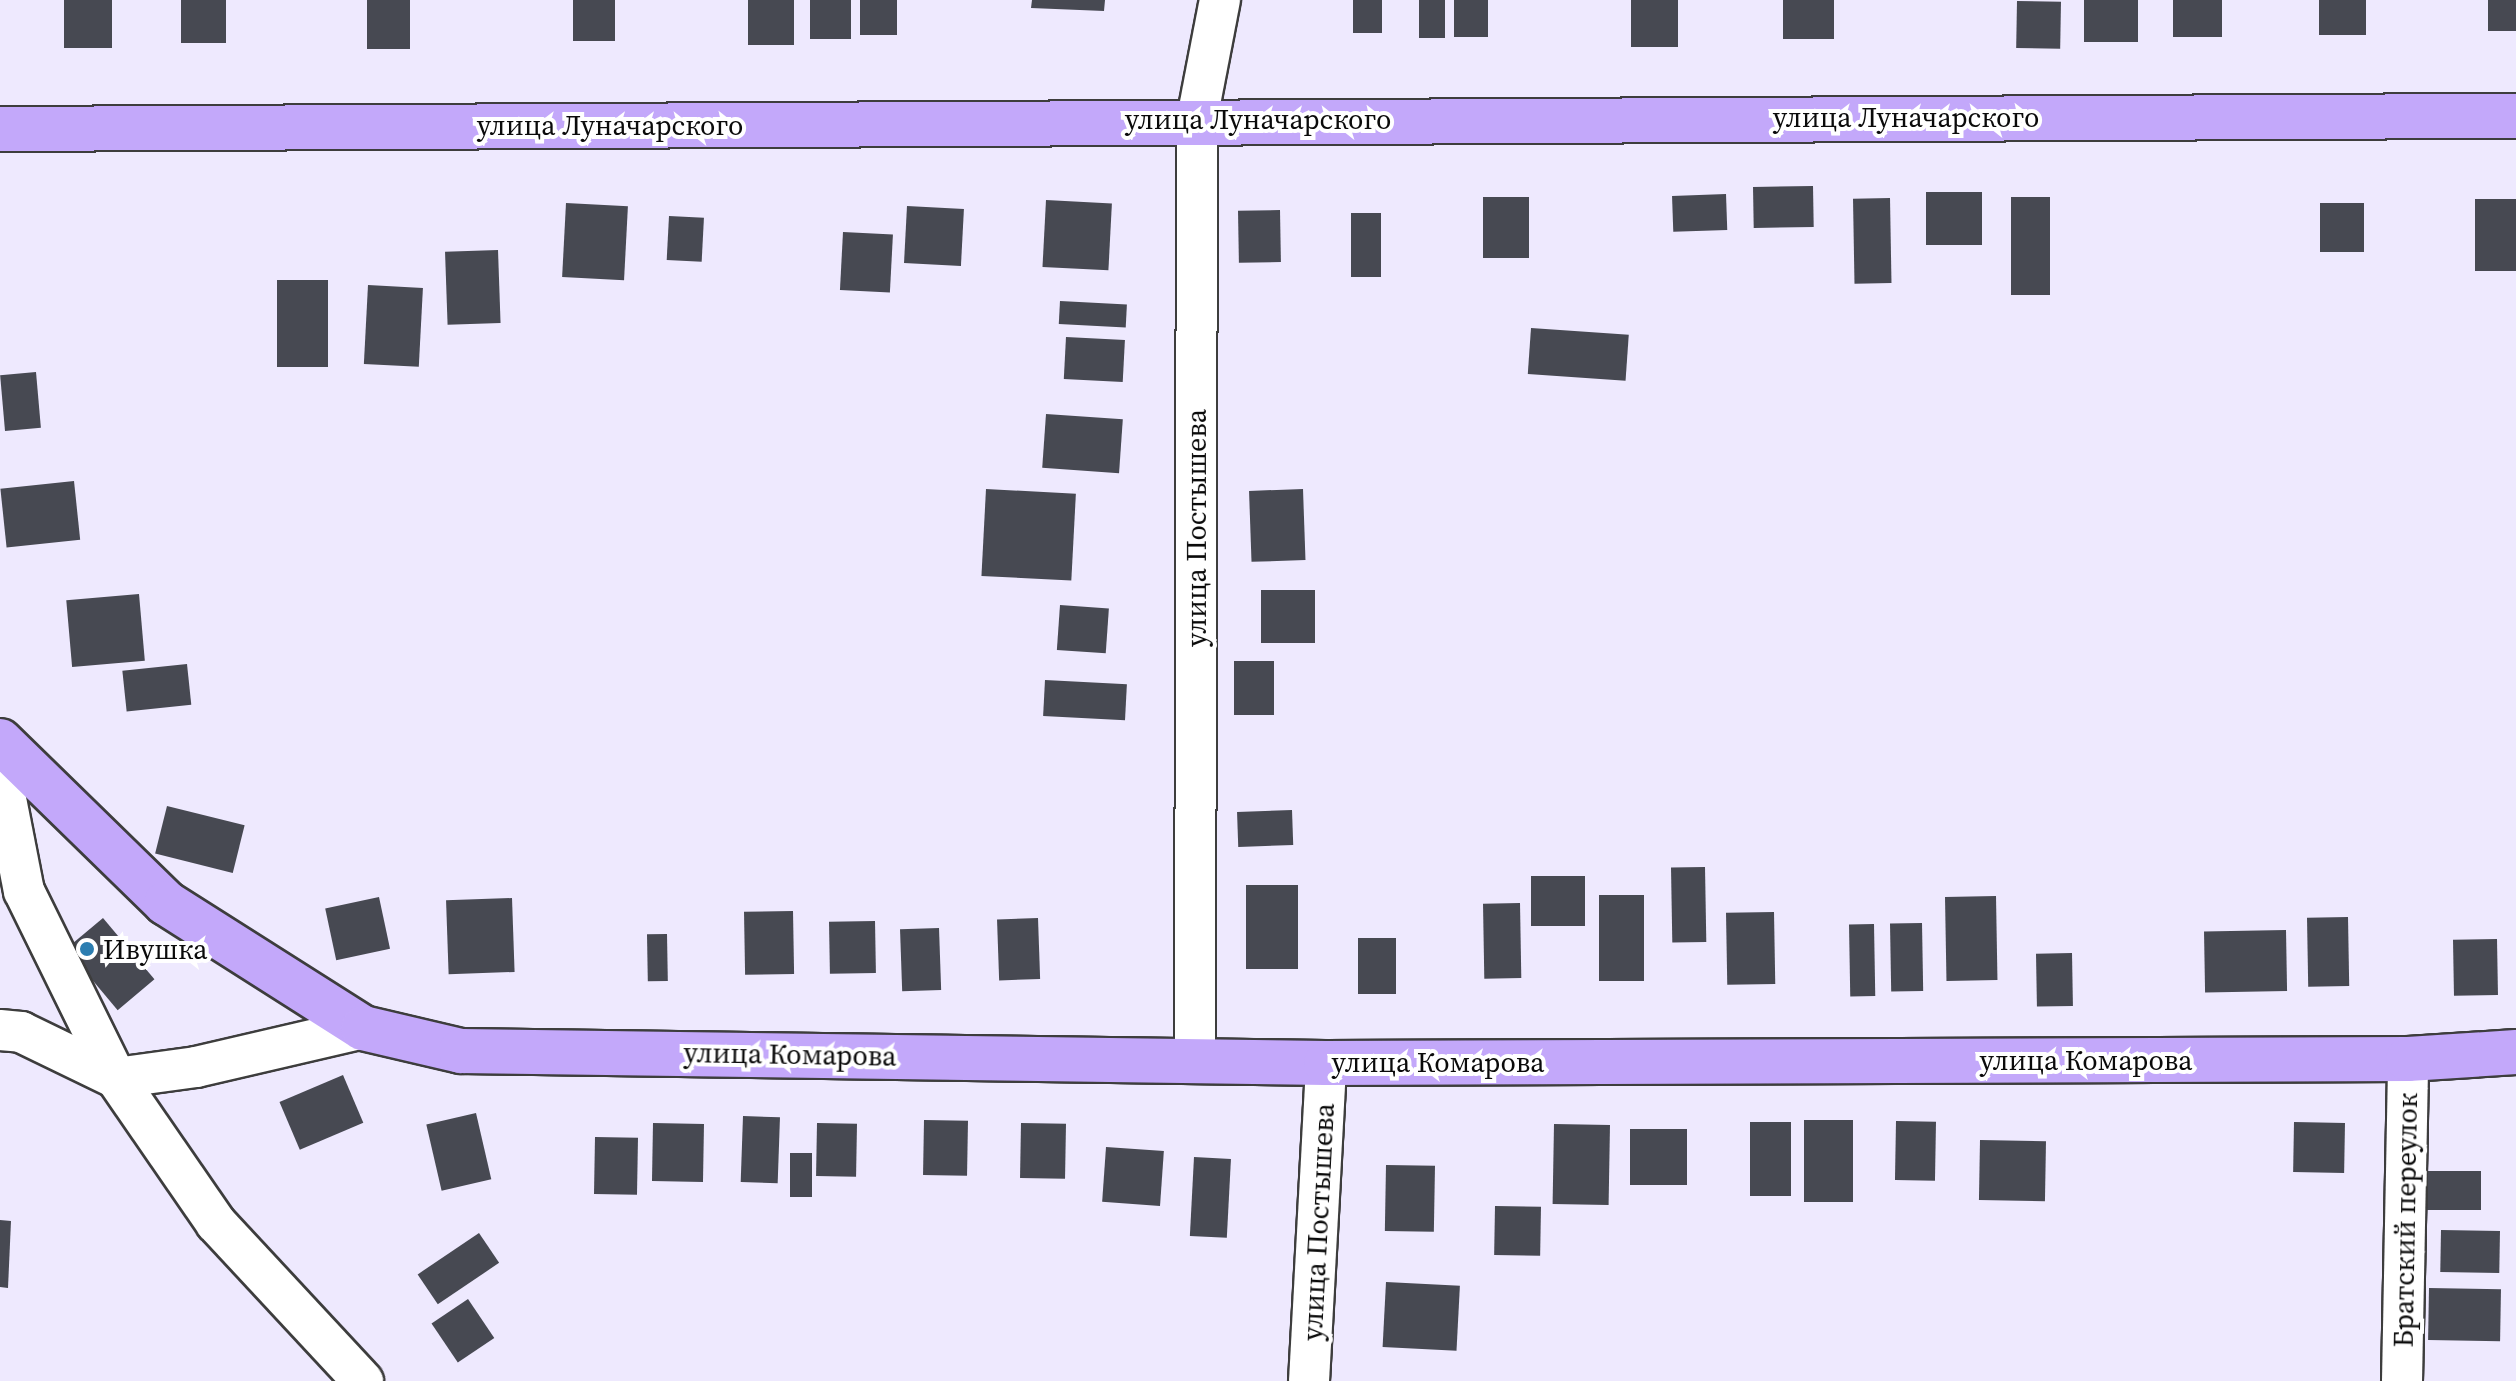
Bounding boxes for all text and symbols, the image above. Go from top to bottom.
street label: улица Луначарского [1773,100,2039,134]
street label: улица Луначарского [1125,102,1391,136]
street label: улица Луначарского [477,108,743,142]
street label: улица Постышева [1179,409,1213,647]
place label: Ивушка [103,932,207,966]
marker: Ивушка [78,940,96,958]
street label: улица Комарова [683,1035,897,1073]
street label: улица Комарова [1979,1043,2193,1077]
street label: улица Комарова [1331,1045,1545,1079]
street label: Братский переулок [2386,1092,2424,1348]
street label: улица Постышева [1295,1102,1341,1342]

